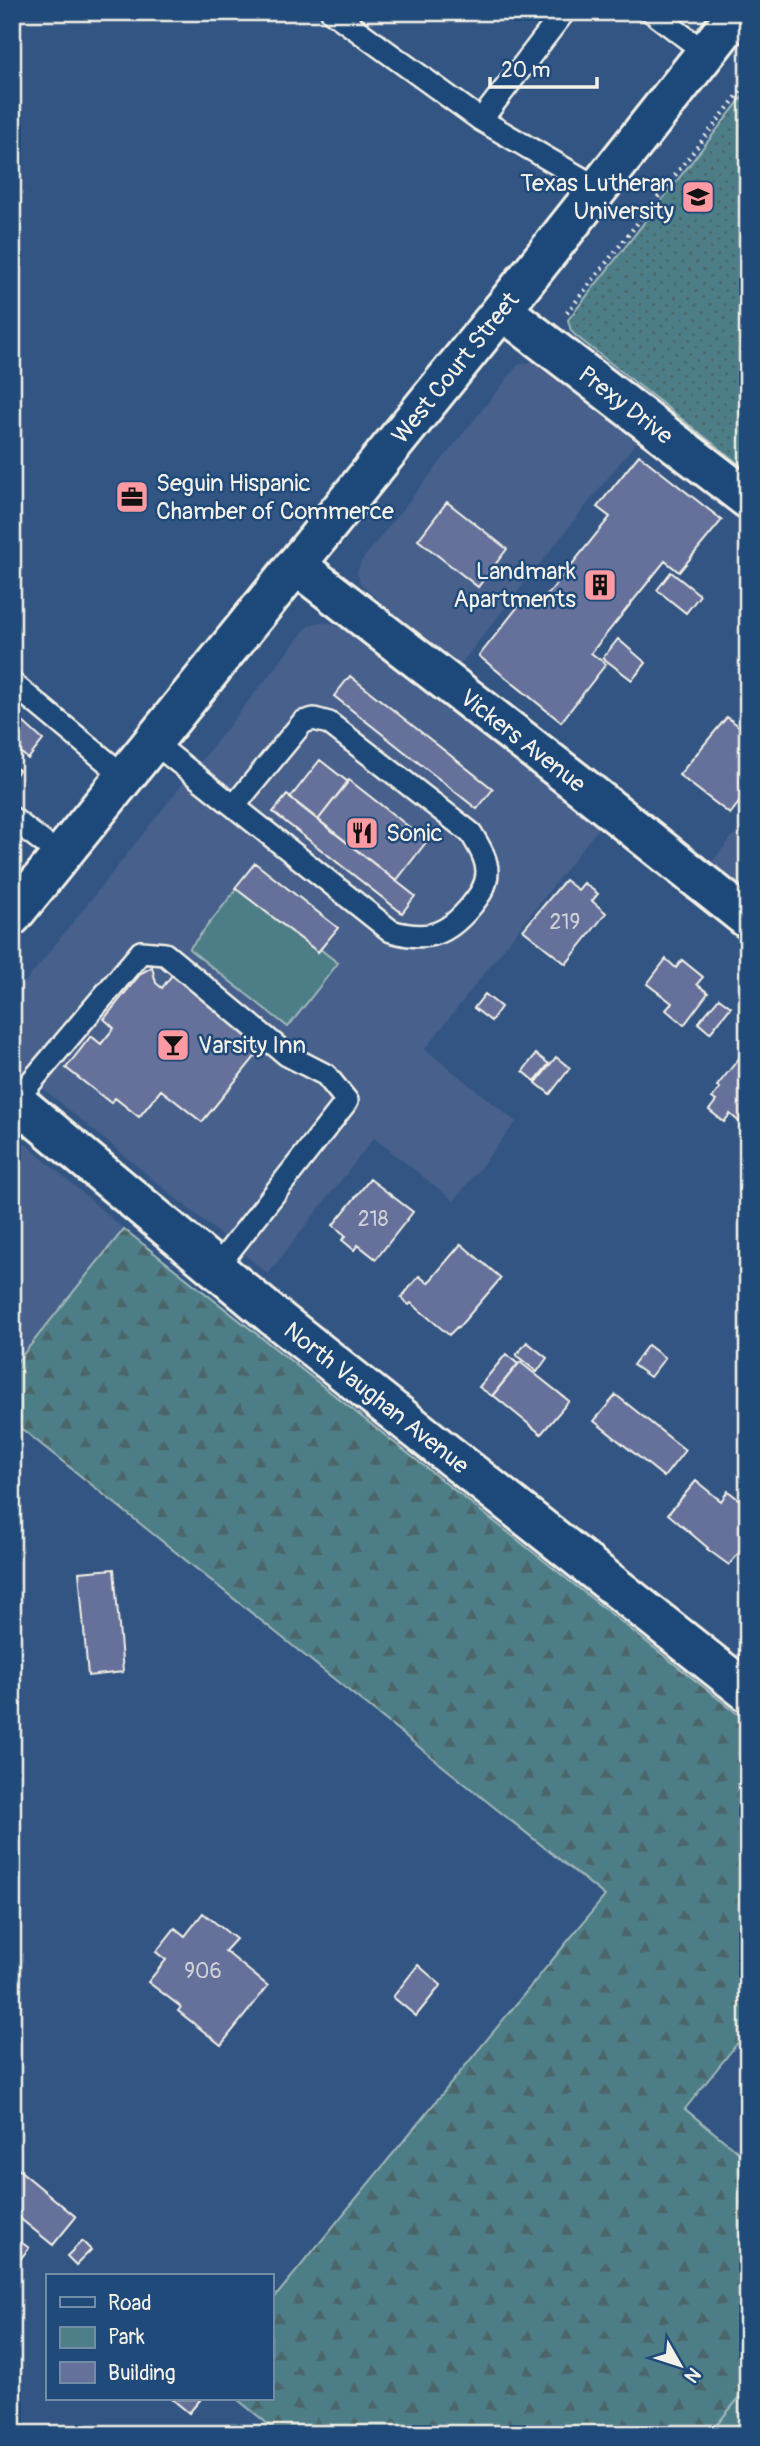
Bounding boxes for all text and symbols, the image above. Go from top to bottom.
scale bar [490,46,597,90]
text: 20 m [501,57,550,84]
place label: Texas Lutheran University [520,169,674,226]
school or university icon: Texas Lutheran University [679,178,717,216]
street label: West Court Street [386,286,526,450]
street label: Prexy Drive [572,360,679,451]
place label: Seguin Hispanic Chamber of Commerce [156,469,394,526]
office icon: Seguin Hispanic Chamber of Commerce [113,478,151,516]
place label: Landmark Apartments [453,557,576,614]
building icon: Landmark Apartments [581,566,619,604]
street label: Vickers Avenue [454,683,591,799]
restaurant icon: Sonic [343,814,381,852]
place label: Sonic [386,819,443,848]
house number: 219 [550,909,580,936]
bar icon: Varsity Inn [154,1026,192,1064]
place label: Varsity Inn [198,1031,306,1060]
house number: 218 [358,1206,388,1233]
street label: North Vaughan Avenue [278,1316,475,1480]
house number: 906 [184,1958,222,1985]
legend [46,2274,273,2400]
text: Road [108,2290,152,2317]
text: Park [108,2324,145,2351]
north arrow [644,2330,714,2400]
text: Building [108,2360,175,2387]
text: N [679,2363,706,2388]

